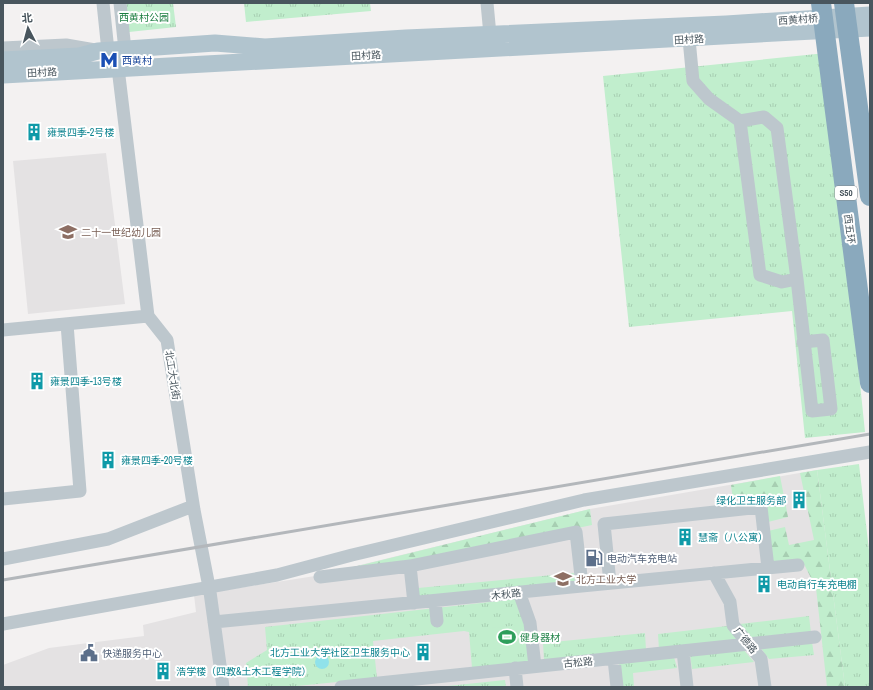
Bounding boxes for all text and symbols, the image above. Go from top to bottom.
north arrow [8,8,48,48]
text: 北 [21,11,33,26]
park label: 西黄村公园 [119,11,169,24]
street label: 西黄村桥 [778,12,818,27]
street label: 田村路 [674,32,704,47]
street label: 田村路 [351,48,381,63]
metro station icon: 西黄村 [99,50,119,70]
place label: 西黄村 [122,54,152,67]
street label: 田村路 [27,65,57,80]
building icon: 雍景四季-2号楼 [24,122,44,142]
place label: 雍景四季-2号楼 [47,126,114,139]
road number: S50 [835,186,857,200]
street label: 西五环 [841,213,858,245]
school or university icon: 二十一世纪幼儿园 [58,222,78,242]
place label: 二十一世纪幼儿园 [81,226,161,239]
street label: 北工大北街 [162,349,183,401]
building icon: 雍景四季-13号楼 [27,371,47,391]
place label: 雍景四季-13号楼 [50,375,122,388]
building icon: 雍景四季-20号楼 [98,450,118,470]
place label: 雍景四季-20号楼 [121,454,193,467]
building icon: 绿化卫生服务部 [789,490,809,510]
place label: 绿化卫生服务部 [716,494,786,507]
building icon: 慧斋（八公寓） [675,527,695,547]
place label: 慧斋（八公寓） [698,531,768,544]
fuel station icon: 电动汽车充电站 [584,548,604,568]
place label: 电动汽车充电站 [607,552,677,565]
school or university icon: 北方工业大学 [553,569,573,589]
place label: 北方工业大学 [576,573,636,586]
building icon: 电动自行车充电棚 [754,574,774,594]
place label: 电动自行车充电棚 [777,578,857,591]
street label: 木秋路 [490,586,522,603]
street label: 广德路 [731,625,760,656]
sports icon: 健身器材 [497,627,517,647]
place label: 健身器材 [520,631,560,644]
building icon: 北方工业大学社区卫生服务中心 [413,642,433,662]
public building icon: 快递服务中心 [79,643,99,663]
place label: 北方工业大学社区卫生服务中心 [270,646,410,659]
place label: 快递服务中心 [102,647,162,660]
street label: 古松路 [563,655,594,670]
building icon: 浩学楼（四教&土木工程学院） [153,661,173,681]
place label: 浩学楼（四教&土木工程学院） [176,665,311,678]

